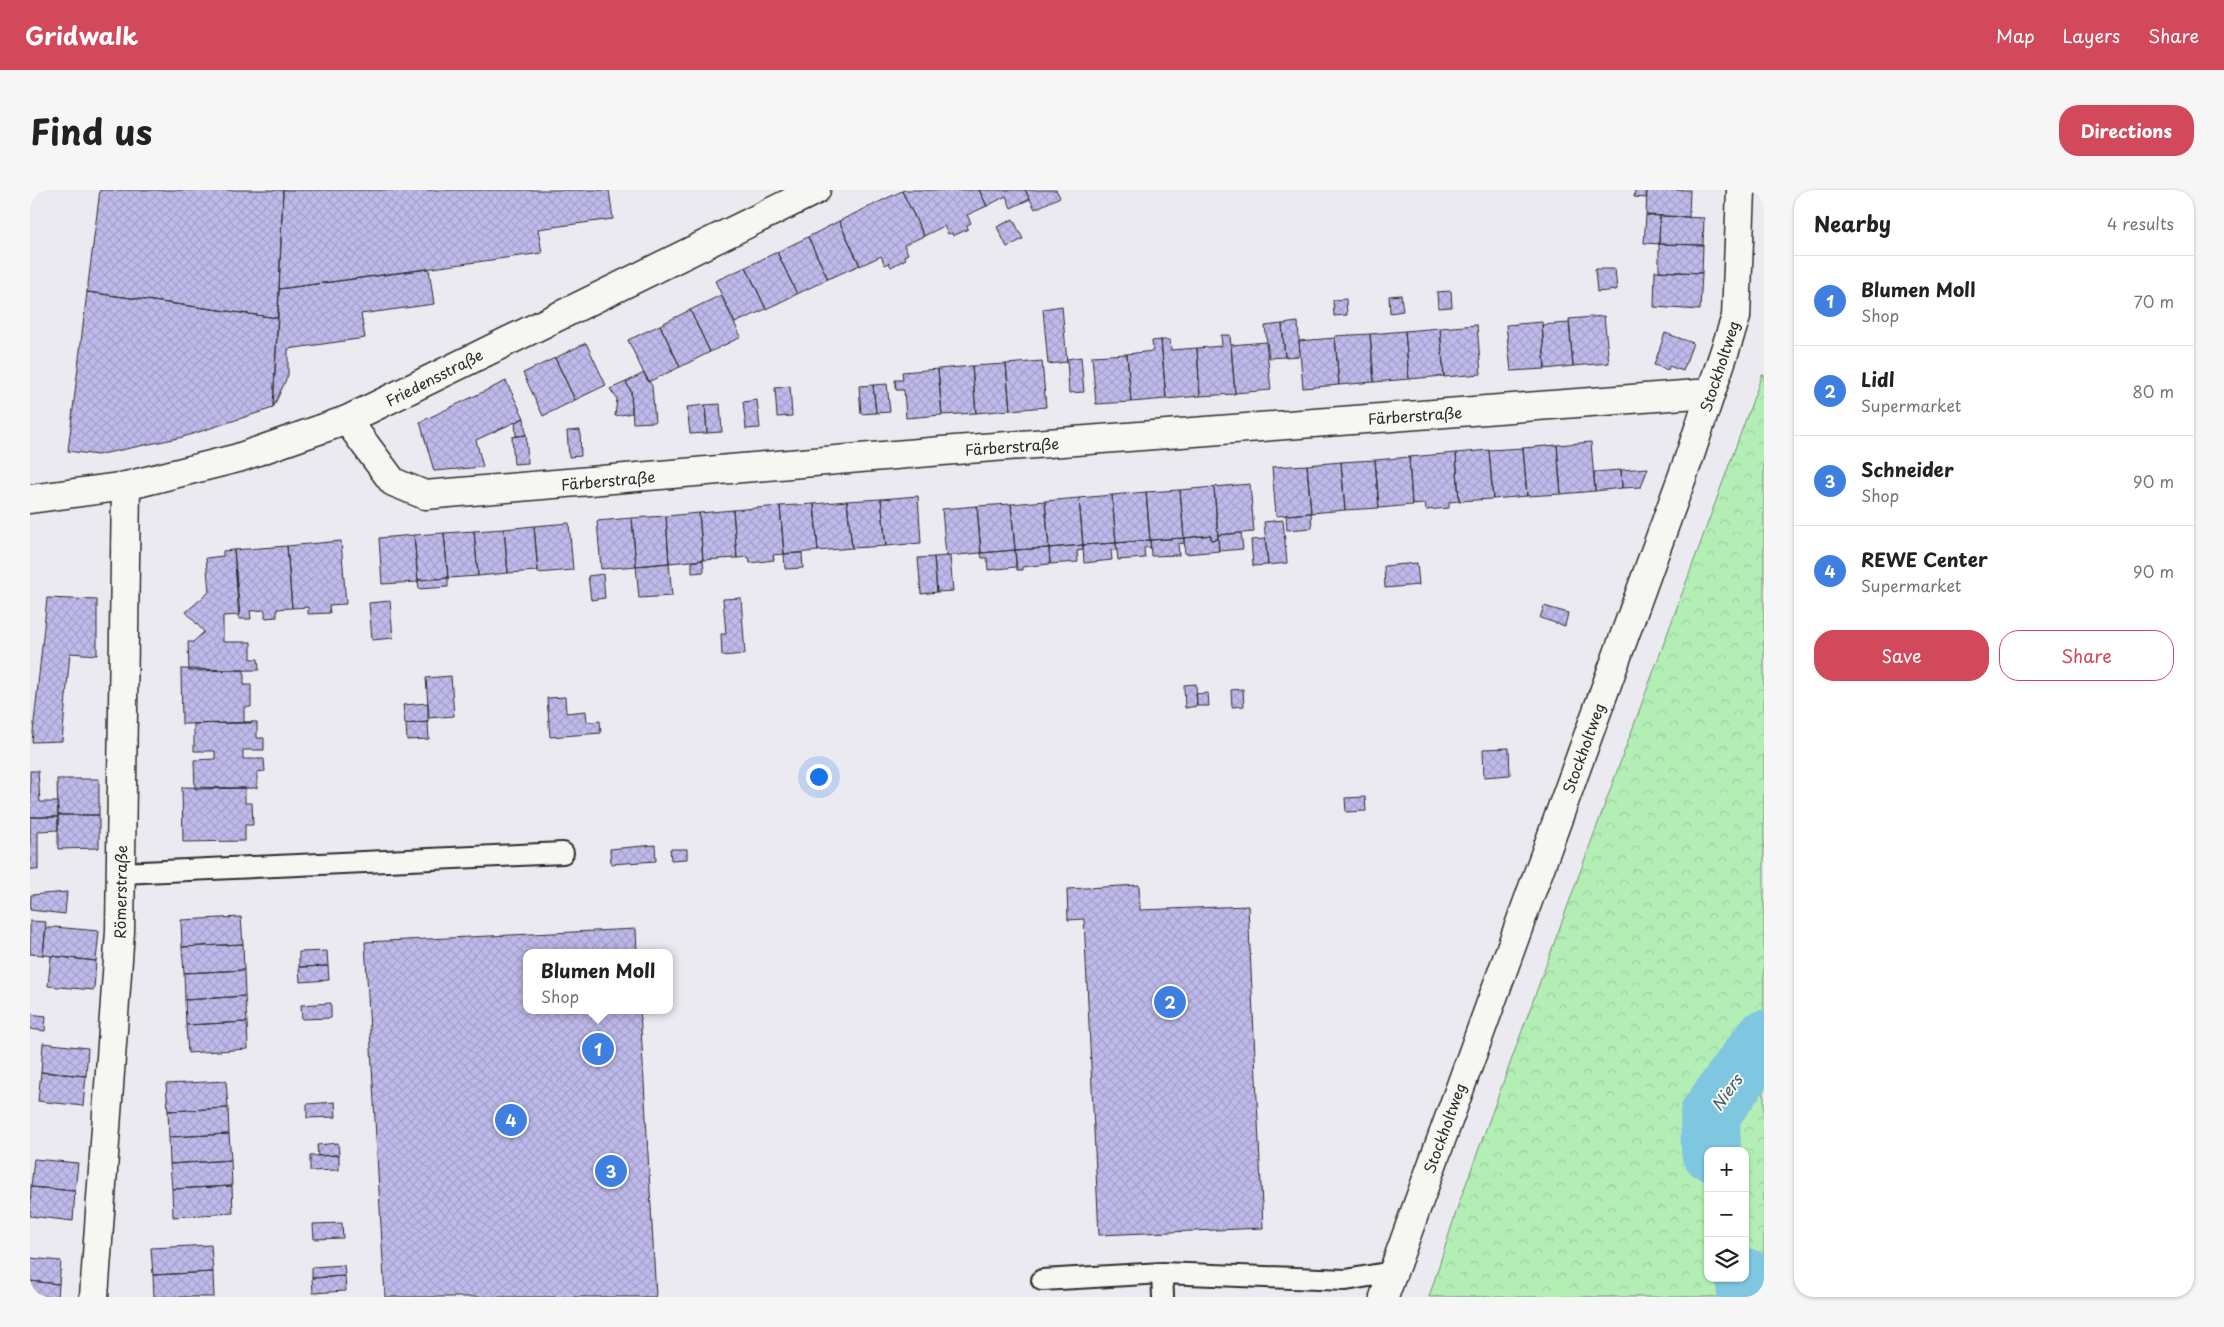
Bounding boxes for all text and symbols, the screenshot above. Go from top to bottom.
text: Gridwalk [25,17,138,53]
text: Map [1996,22,2035,49]
text: Layers [2063,22,2120,49]
text: Share [2148,22,2199,49]
text: Find us [30,104,152,157]
button: Directions [2059,105,2194,156]
text: Nearby [1814,207,1891,239]
text: 4 results [2107,211,2174,235]
text: Blumen Moll [1861,275,1975,303]
text: 1 [1826,289,1834,313]
text: 70 m [2134,289,2174,313]
text: Shop [1861,303,1899,327]
street label: Stockholtweg [1693,317,1745,415]
street label: Friedensstraße [381,343,487,411]
text: Lidl [1861,365,1895,393]
text: 2 [1824,379,1836,403]
text: 80 m [2132,379,2174,403]
text: Supermarket [1861,393,1961,417]
street label: Färberstraße [1367,400,1463,430]
street label: Färberstraße [964,431,1060,461]
text: Schneider [1861,455,1954,483]
street label: Färberstraße [560,464,656,496]
text: 3 [1825,469,1835,493]
text: 90 m [2133,469,2174,493]
text: Shop [1861,483,1899,507]
text: REWE Center [1861,545,1988,573]
text: 4 [1825,559,1835,583]
text: 90 m [2133,559,2174,583]
text: Supermarket [1861,573,1961,597]
button: Save [1814,630,1989,681]
button: Share [1999,630,2174,681]
street label: Stockholtweg [1556,699,1610,797]
your location [806,764,832,790]
street label: Römerstraße [108,845,132,939]
popup [523,949,673,1014]
text: Blumen Moll [541,956,655,984]
pin: 2 [1154,983,1186,1021]
text: Shop [541,984,579,1008]
pin: 1 [582,1030,614,1068]
water label: Niers [1705,1067,1748,1115]
street label: Stockholtweg [1417,1079,1471,1177]
pin: 4 [495,1101,527,1139]
map controls [1704,1147,1749,1282]
button: + [1704,1147,1749,1192]
pin: 3 [595,1152,627,1190]
button: − [1704,1192,1749,1237]
button: layers [1704,1237,1749,1282]

